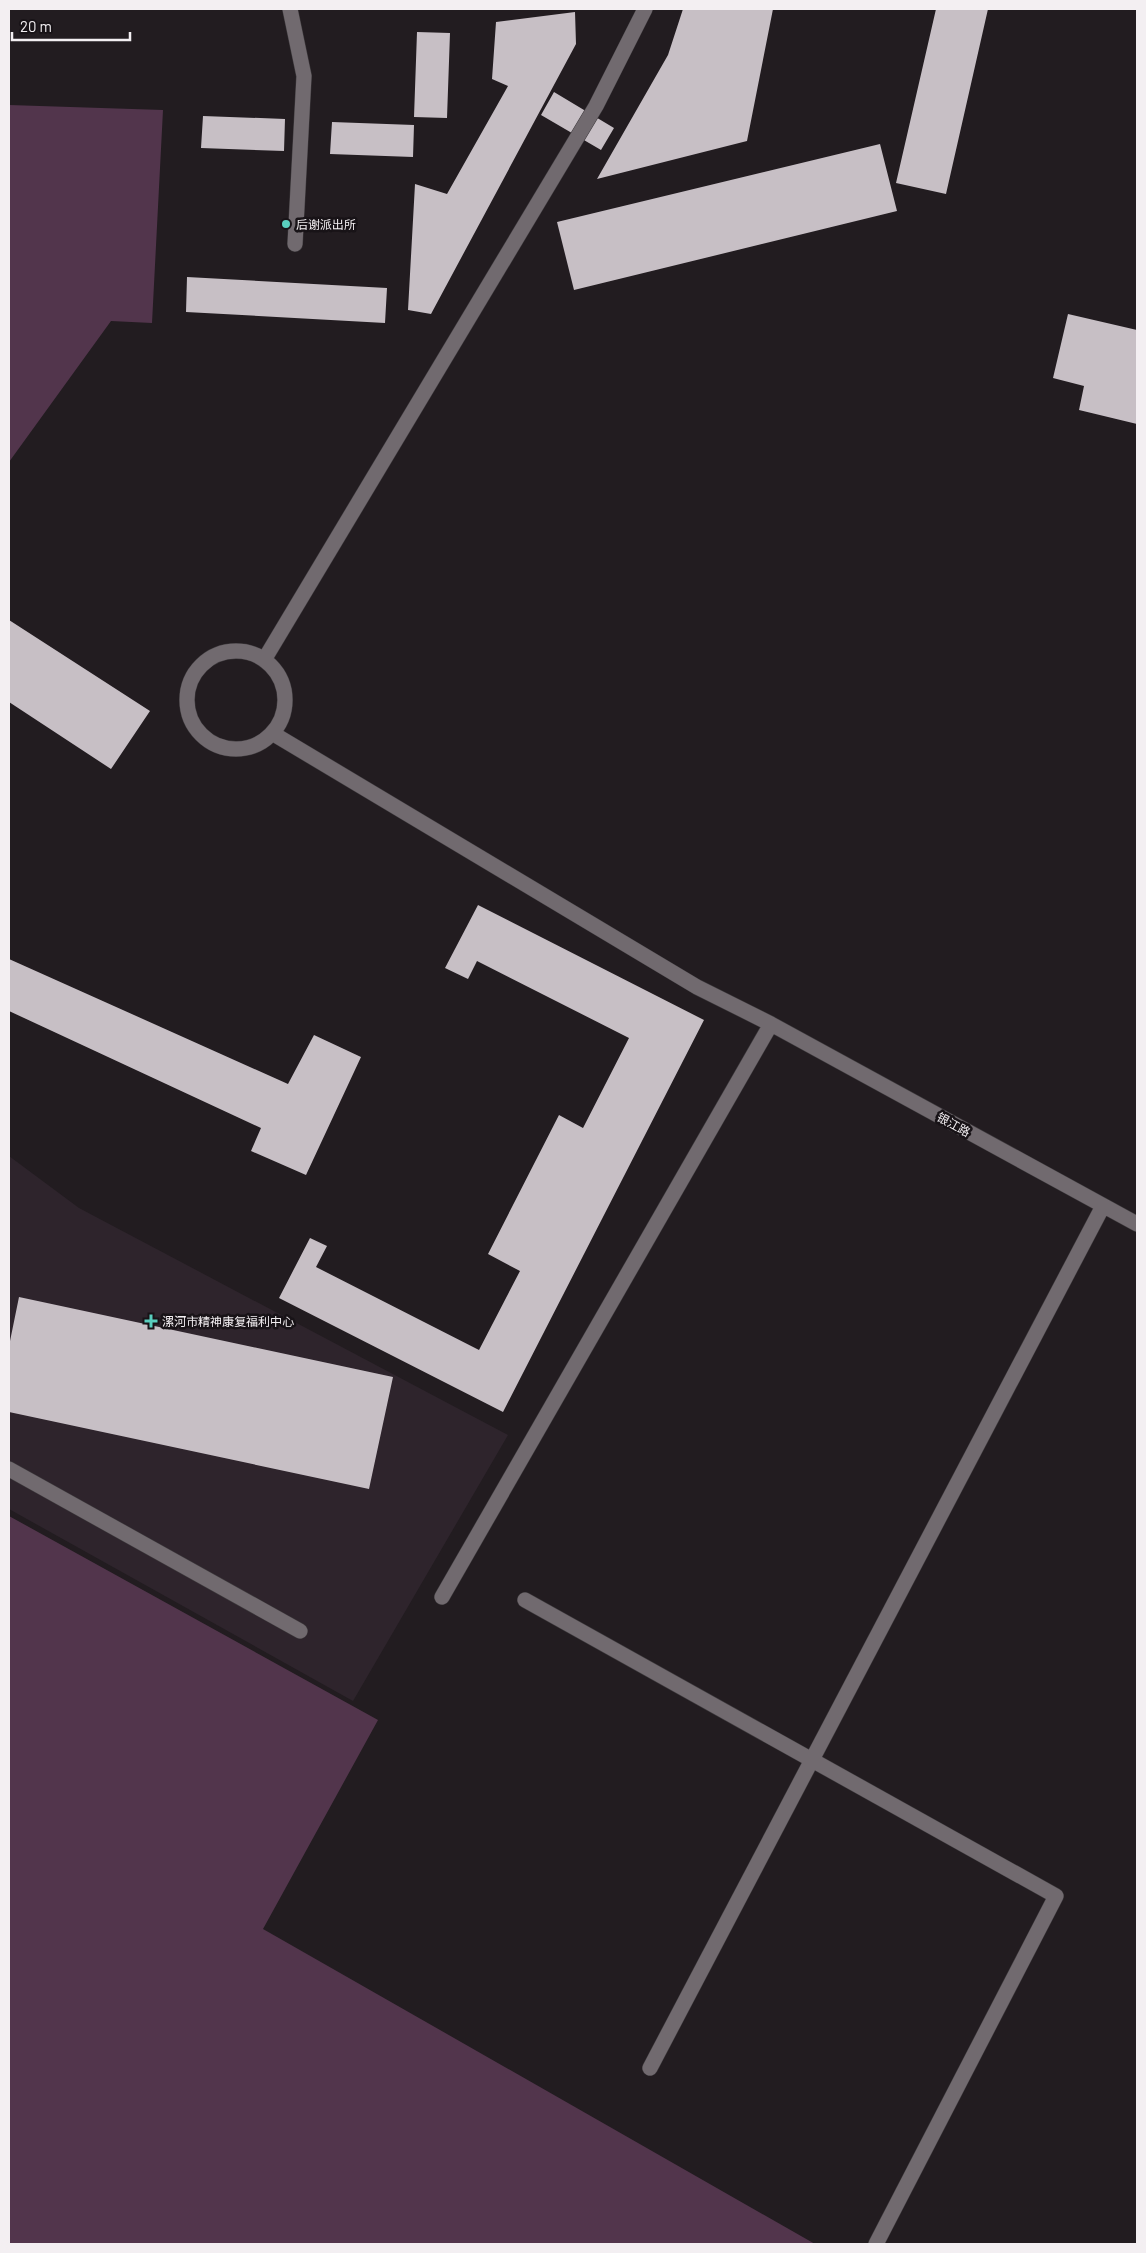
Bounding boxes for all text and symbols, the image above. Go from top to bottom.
scale bar [12,10,130,42]
text: 20 m [20,17,52,35]
place label: 后谢派出所 [296,217,356,231]
marker: 后谢派出所 [280,218,292,230]
street label: 银江路 [935,1109,973,1139]
marker: 漯河市精神康复福利中心 [144,1314,158,1328]
place label: 漯河市精神康复福利中心 [162,1314,294,1328]

